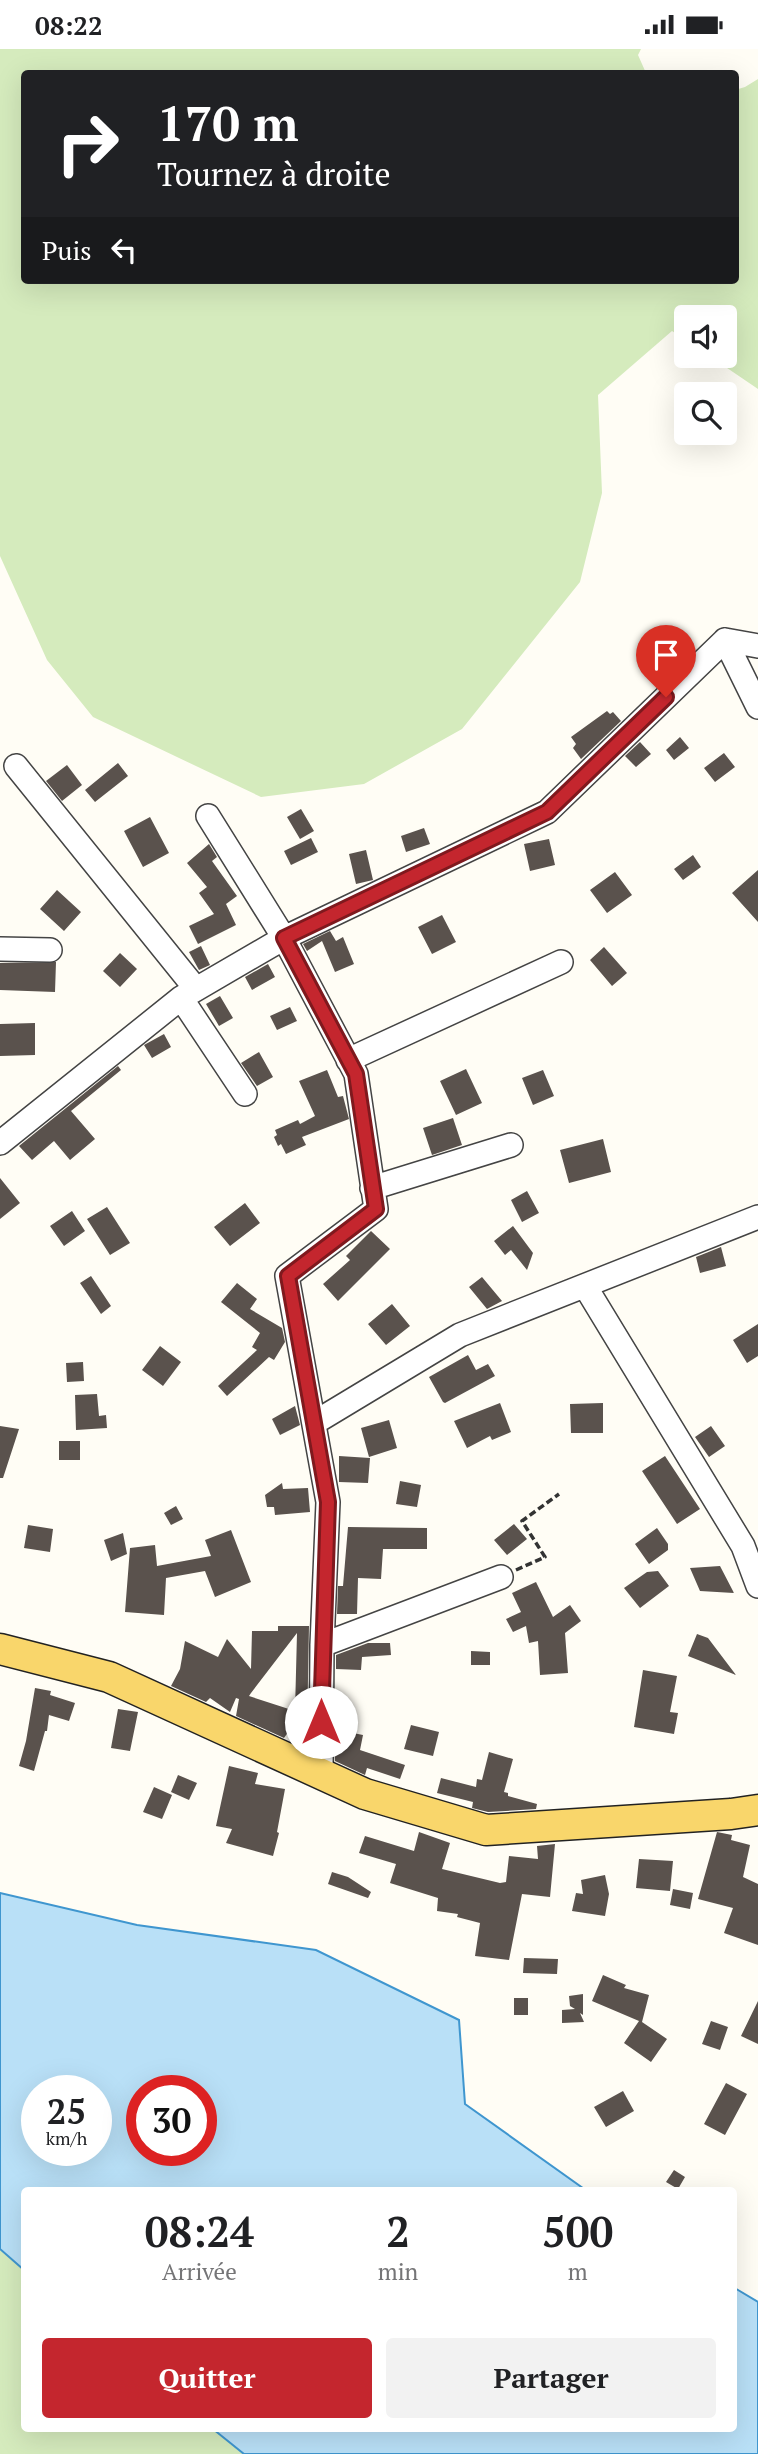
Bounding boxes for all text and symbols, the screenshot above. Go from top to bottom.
text: 08:22 [35,8,103,42]
text: 170 m [157,90,299,155]
icon: right [42,98,133,189]
text: Tournez à droite [157,153,391,195]
icon: left [105,231,143,269]
text: Puis [42,233,91,267]
map controls [674,305,737,445]
button: sound [674,305,737,368]
button: search [674,382,737,445]
pin [636,625,696,697]
icon: arrive [647,636,685,674]
position arrow [284,1685,358,1759]
speed limit sign: 30 [126,2075,217,2166]
text: 25 [47,2088,86,2134]
text: km/h [46,2126,87,2150]
text: 08:24 [145,2203,254,2259]
text: 2 [386,2203,410,2259]
text: 500 [542,2203,613,2259]
text: Arrivée [162,2256,237,2287]
text: min [378,2256,418,2287]
text: m [568,2256,588,2287]
button: Quitter [42,2338,372,2418]
button: Partager [386,2338,716,2418]

